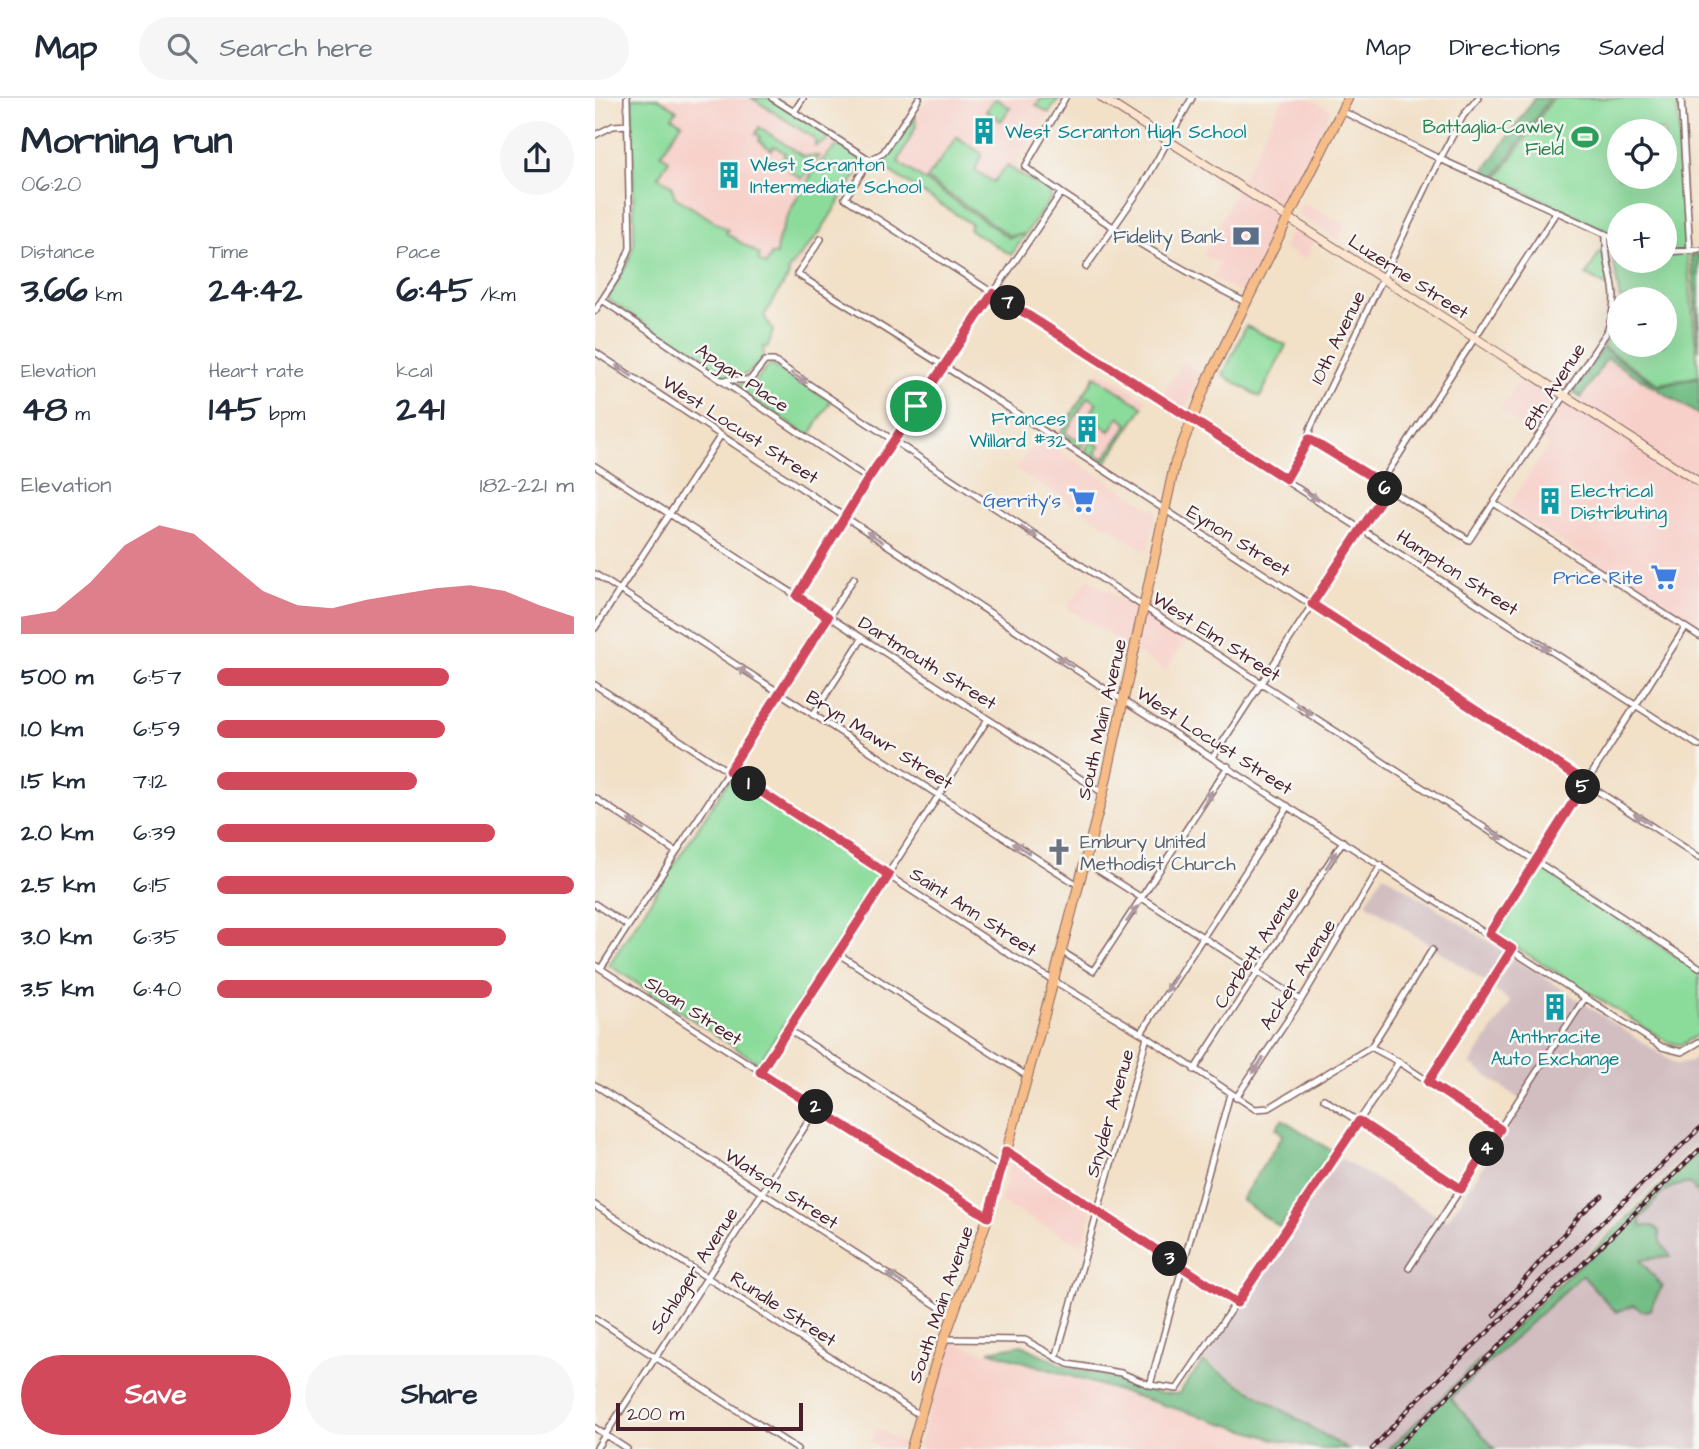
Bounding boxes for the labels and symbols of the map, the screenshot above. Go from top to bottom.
place label: Battaglia-Cawley Field [1422,114,1565,163]
building icon: West Scranton High School [969,116,999,146]
place label: West Scranton High School [1005,119,1247,147]
sports icon: Battaglia-Cawley Field [1570,122,1600,152]
place label: West Scranton Intermediate School [750,152,922,201]
building icon: West Scranton Intermediate School [714,160,744,190]
bank icon: Fidelity Bank [1231,221,1261,251]
place label: Fidelity Bank [1113,224,1225,252]
street label: Luzerne Street [1343,228,1474,327]
pin: 7 [991,286,1025,320]
street label: 10th Avenue [1304,286,1373,389]
street label: Apgar Place [690,337,794,420]
street label: 8th Avenue [1516,338,1592,436]
one-way arrow [614,365,634,378]
street label: West Locust Street [657,369,824,491]
one-way arrow [790,371,808,385]
pin [886,376,946,436]
place label: Frances Willard #32 [969,406,1066,455]
building icon: Frances Willard #32 [1072,414,1102,444]
pin: 6 [1367,472,1403,506]
place label: Electrical Distributing [1571,478,1667,528]
supermarket icon: Gerrity's [1067,485,1097,515]
building icon: Electrical Distributing [1535,486,1565,516]
place label: Gerrity's [983,488,1061,516]
one-way arrow [1301,488,1319,502]
street label: Eynon Street [1181,499,1295,585]
street label: Hampton Street [1391,524,1524,623]
one-way arrow [1019,525,1038,538]
one-way arrow [866,530,884,544]
supermarket icon: Price Rite [1649,562,1679,592]
place label: Price Rite [1553,565,1643,592]
street label: West Elm Street [1147,586,1286,689]
street label: Dartmouth Street [853,610,1002,717]
street label: South Main Avenue [1071,636,1134,802]
one-way arrow [1532,639,1552,652]
one-way arrow [1056,656,1075,669]
one-way arrow [737,666,755,680]
street label: West Locust Street [1131,680,1298,802]
street label: Bryn Mawr Street [800,684,958,798]
one-way arrow [1294,704,1314,717]
pin: 1 [731,766,767,802]
pin: 5 [1565,770,1601,804]
one-way arrow [1201,789,1214,808]
one-way arrow [1633,812,1651,826]
one-way arrow [626,819,645,832]
one-way arrow [1486,827,1505,840]
place label: Embury United Methodist Church [1080,829,1236,878]
church icon: Embury United Methodist Church [1044,837,1074,867]
one-way arrow [1011,841,1030,854]
one-way arrow [1325,850,1338,869]
street label: Saint Ann Street [904,861,1042,964]
street label: Corbett Avenue [1208,882,1307,1014]
one-way arrow [1125,905,1139,923]
street label: Acker Avenue [1253,914,1343,1035]
street label: Sloan Street [639,970,747,1053]
one-way arrow [1165,975,1178,994]
building icon: Anthracite Auto Exchange [1540,992,1570,1022]
place label: Anthracite Auto Exchange [1491,1024,1619,1074]
street label: Snyder Avenue [1079,1046,1143,1181]
one-way arrow [1251,1055,1264,1075]
pin: 2 [799,1090,833,1124]
pin: 4 [1469,1132,1505,1166]
street label: Watson Street [719,1142,844,1236]
street label: Schlager Avenue [643,1202,746,1340]
street label: South Main Avenue [902,1222,981,1387]
pin: 3 [1153,1242,1187,1276]
street label: Rundle Street [725,1265,842,1354]
one-way arrow [887,1272,905,1286]
scale bar [616,1400,803,1432]

